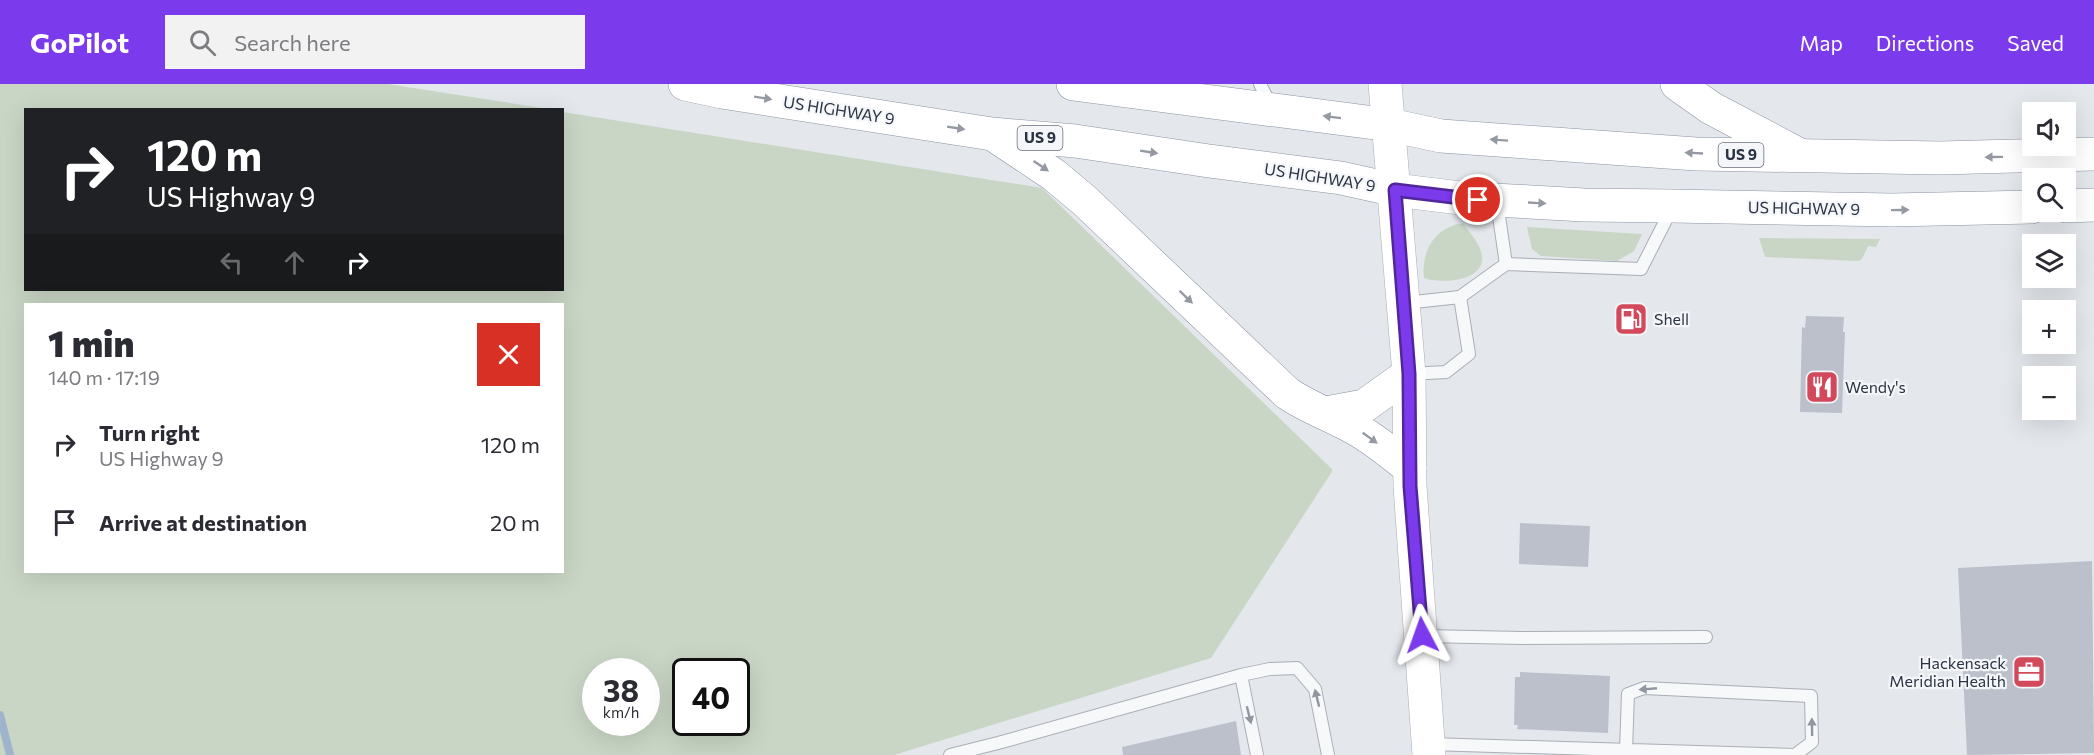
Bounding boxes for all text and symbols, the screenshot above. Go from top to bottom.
search box [165,15,585,69]
text: GoPilot [30,25,129,59]
icon: search [186,26,219,59]
text: Search here [234,29,351,56]
text: Map [1800,30,1843,55]
text: Directions [1876,30,1974,55]
text: Saved [2007,30,2064,55]
street label: US HIGHWAY 9 [782,91,896,128]
one-way arrow [754,94,773,103]
map controls [2022,102,2076,420]
button: sound [2022,102,2076,156]
one-way arrow [1322,113,1341,122]
one-way arrow [946,124,965,133]
road number: US 9 [1018,126,1062,150]
text: 120 m [147,128,262,180]
icon: right [48,132,126,210]
one-way arrow [1490,135,1509,145]
road number: US 9 [1718,143,1764,167]
one-way arrow [1140,148,1159,157]
one-way arrow [1684,149,1703,158]
one-way arrow [1984,152,2003,161]
street label: US HIGHWAY 9 [1263,158,1377,195]
one-way arrow [1033,161,1049,172]
button: search [2022,168,2076,222]
pin [1452,174,1503,225]
text: US Highway 9 [147,180,315,213]
icon: arrive [1461,183,1494,216]
street label: US HIGHWAY 9 [1748,197,1860,218]
one-way arrow [1527,198,1546,207]
one-way arrow [1890,205,1909,214]
button: layers [2022,234,2076,288]
icon: left [215,246,248,279]
icon: ahead [278,246,311,279]
icon: right [341,246,374,279]
one-way arrow [1178,290,1193,304]
button: + [2022,300,2076,354]
fuel station icon: Shell [1613,301,1649,337]
place label: Shell [1654,309,1689,328]
text: 1 min [48,320,134,364]
button: close [477,323,540,386]
text: 140 m · 17:19 [48,365,160,389]
button: − [2022,366,2076,420]
restaurant icon: Wendy's [1804,369,1840,405]
place label: Wendy's [1845,377,1906,396]
text: Turn right [99,419,200,446]
icon: right [48,428,81,461]
text: 120 m [481,431,540,458]
one-way arrow [1361,432,1377,444]
text: US Highway 9 [99,446,224,470]
icon: arrive [48,506,81,539]
text: Arrive at destination [99,509,307,536]
text: 20 m [490,509,540,536]
position arrow [1390,603,1454,667]
place label: Hackensack Meridian Health [1889,653,2006,690]
office icon: Hackensack Meridian Health [2011,654,2047,690]
speed limit sign: 40 [672,658,750,736]
text: 38 [603,671,639,708]
one-way arrow [1639,684,1658,694]
one-way arrow [1311,689,1321,707]
text: km/h [603,703,639,721]
one-way arrow [1244,706,1254,724]
one-way arrow [1807,718,1817,737]

